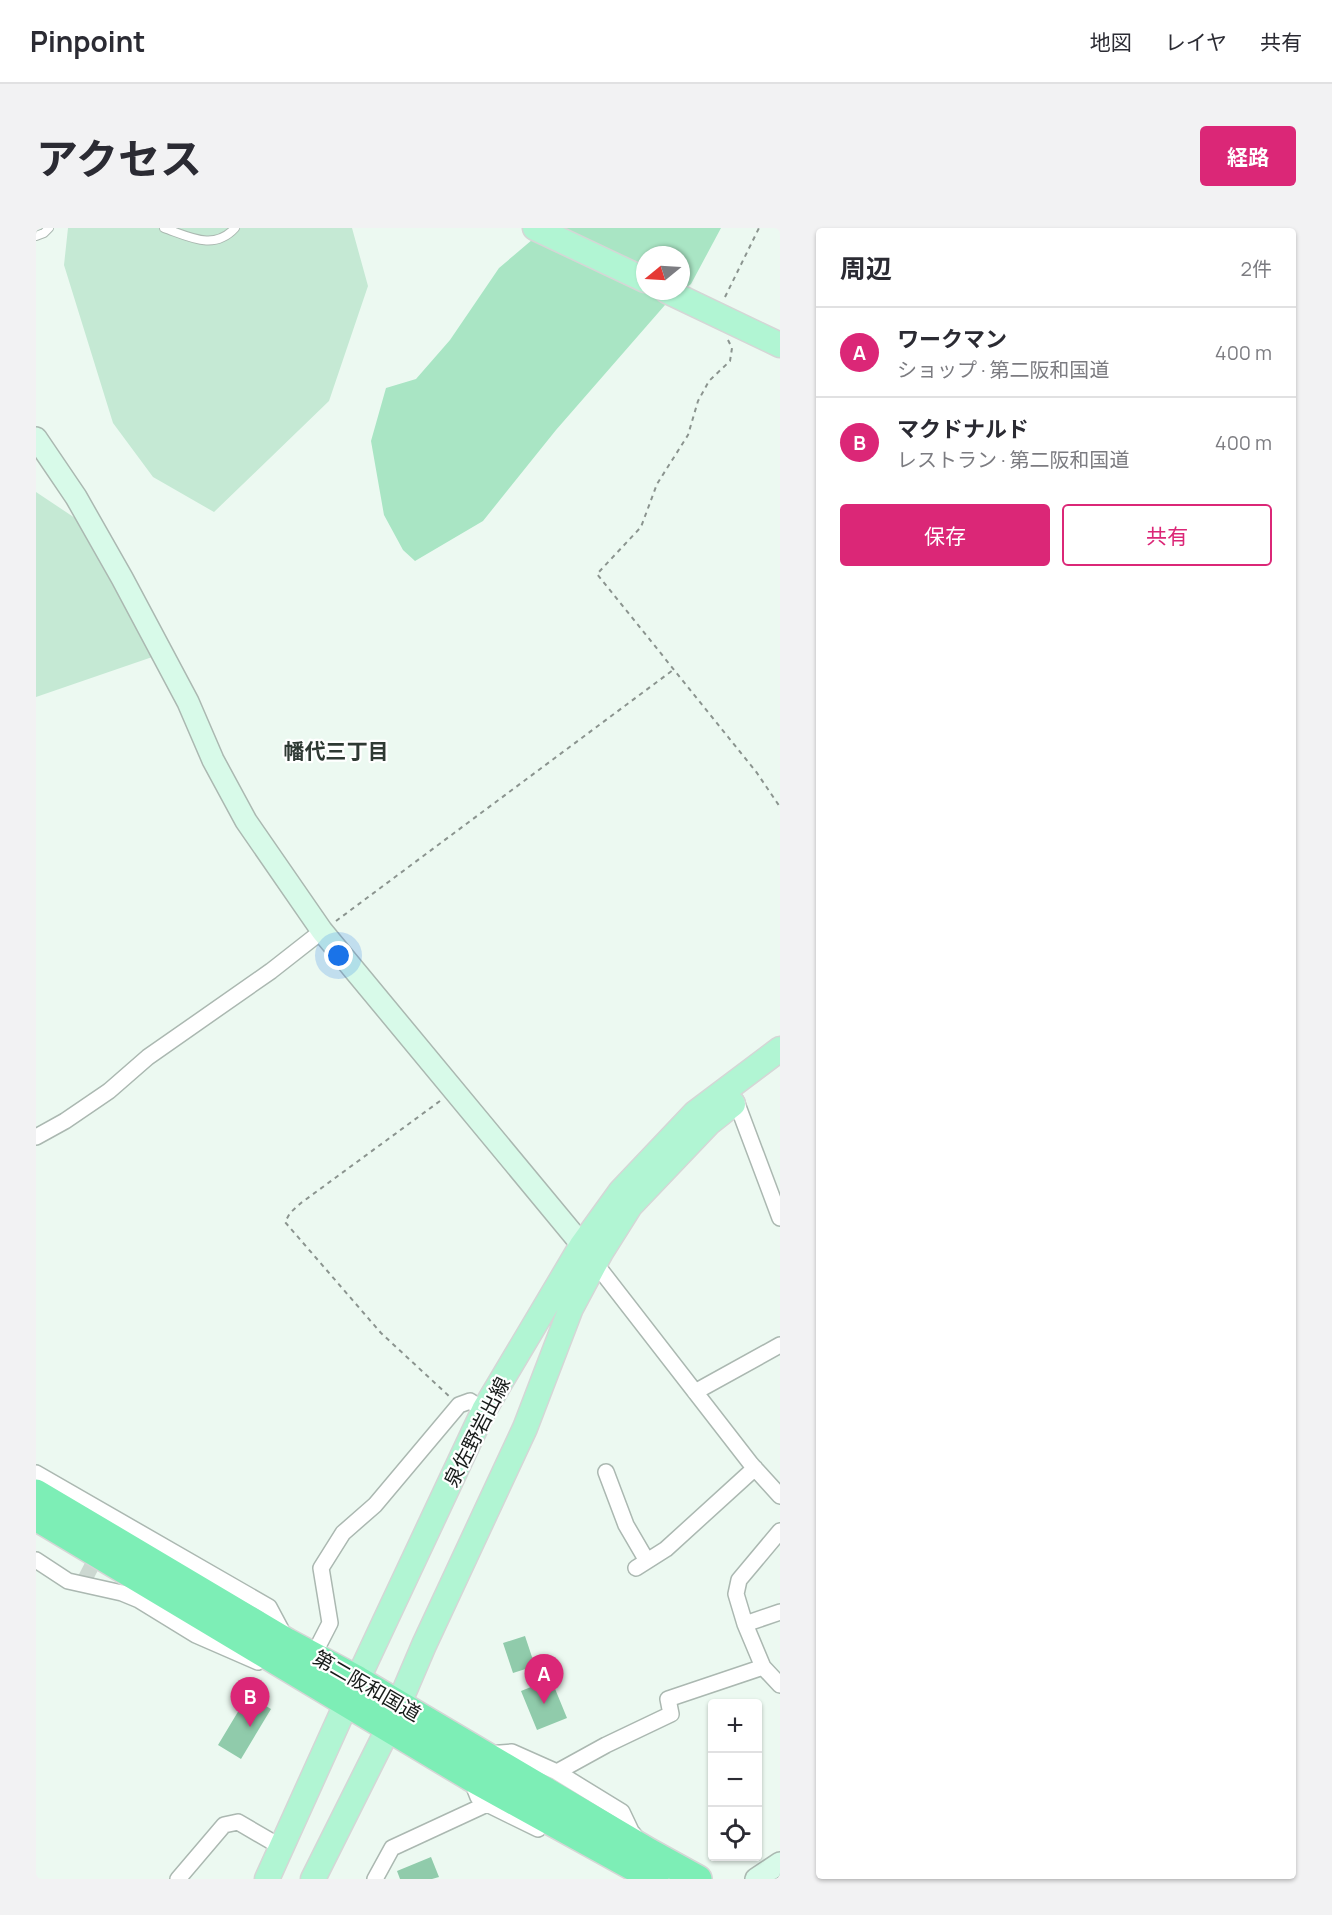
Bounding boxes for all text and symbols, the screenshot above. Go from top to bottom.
text: Pinpoint [30,22,145,60]
text: 地図 [1090,28,1132,56]
text: レイヤ [1165,28,1227,56]
text: 共有 [1260,28,1302,56]
button: 経路 [1200,126,1296,186]
text: アクセス [36,129,202,187]
north arrow [636,246,690,300]
text: 周辺 [840,250,892,286]
text: 2件 [1241,255,1272,282]
text: ワークマン [897,324,1007,354]
text: A [853,339,866,366]
text: 400 m [1215,339,1272,366]
text: ショップ · 第二阪和国道 [897,356,1110,383]
text: マクドナルド [897,414,1029,444]
text: B [853,429,866,456]
text: 400 m [1215,429,1272,456]
text: レストラン · 第二阪和国道 [897,446,1130,473]
button: 保存 [840,504,1050,566]
button: 共有 [1062,504,1272,566]
district label: 幡代三丁目 [284,737,389,765]
your location [324,941,353,970]
street label: 泉佐野岩出線 [437,1372,516,1491]
street label: 第二阪和国道 [309,1644,426,1727]
pin: A [524,1654,564,1704]
pin: B [230,1678,270,1727]
map controls [708,1699,762,1861]
button: + [708,1699,762,1753]
button: − [708,1753,762,1807]
button: locate [708,1807,762,1861]

